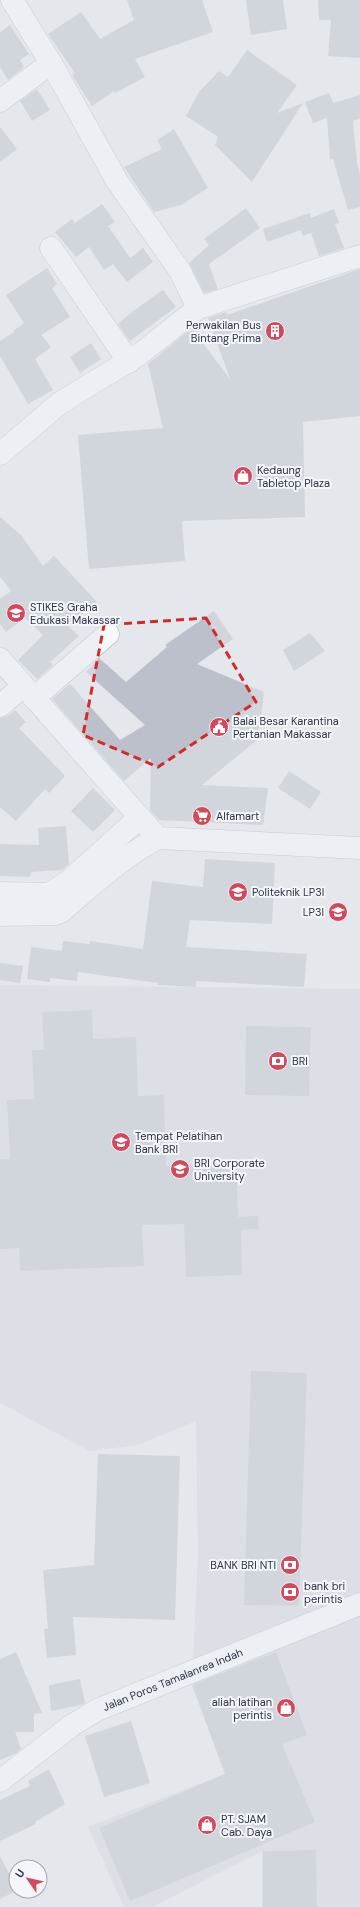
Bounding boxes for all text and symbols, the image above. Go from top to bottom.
place label: Perwakilan Bus Bintang Prima [186,318,261,345]
building icon: Perwakilan Bus Bintang Prima [264,320,286,342]
place label: Kedaung Tabletop Plaza [257,463,330,490]
shop icon: Kedaung Tabletop Plaza [232,465,254,487]
place label: STIKES Graha Edukasi Makassar [30,600,120,627]
school or university icon: STIKES Graha Edukasi Makassar [5,602,27,624]
place label: Balai Besar Karantina Pertanian Makassar [233,714,339,741]
public building icon: Balai Besar Karantina Pertanian Makassar [208,716,230,738]
supermarket icon: Alfamart [191,805,213,827]
place label: Alfamart [216,809,259,823]
school or university icon: Politeknik LP3I [227,881,249,903]
place label: Politeknik LP3I [252,885,324,899]
school or university icon: LP3I [327,901,349,923]
place label: LP3I [303,905,324,919]
bank icon: BRI [267,1050,289,1072]
place label: BRI [292,1054,308,1068]
place label: Tempat Pelatihan Bank BRI [135,1129,222,1156]
school or university icon: Tempat Pelatihan Bank BRI [110,1131,132,1153]
place label: BRI Corporate University [194,1156,265,1183]
school or university icon: BRI Corporate University [169,1158,191,1180]
bank icon: BANK BRI NTI [279,1554,301,1576]
place label: BANK BRI NTI [210,1558,276,1572]
place label: bank bri perintis [304,1579,345,1606]
bank icon: bank bri perintis [279,1581,301,1603]
street label: Jalan Poros Tamalanrea Indah [101,1645,245,1714]
place label: aliah latihan perintis [212,1695,272,1722]
shop icon: aliah latihan perintis [275,1697,297,1719]
place label: PT. SJAM Cab. Daya [221,1812,272,1839]
shop icon: PT. SJAM Cab. Daya [196,1814,218,1836]
north arrow [8,1859,48,1899]
text: U [12,1866,28,1880]

